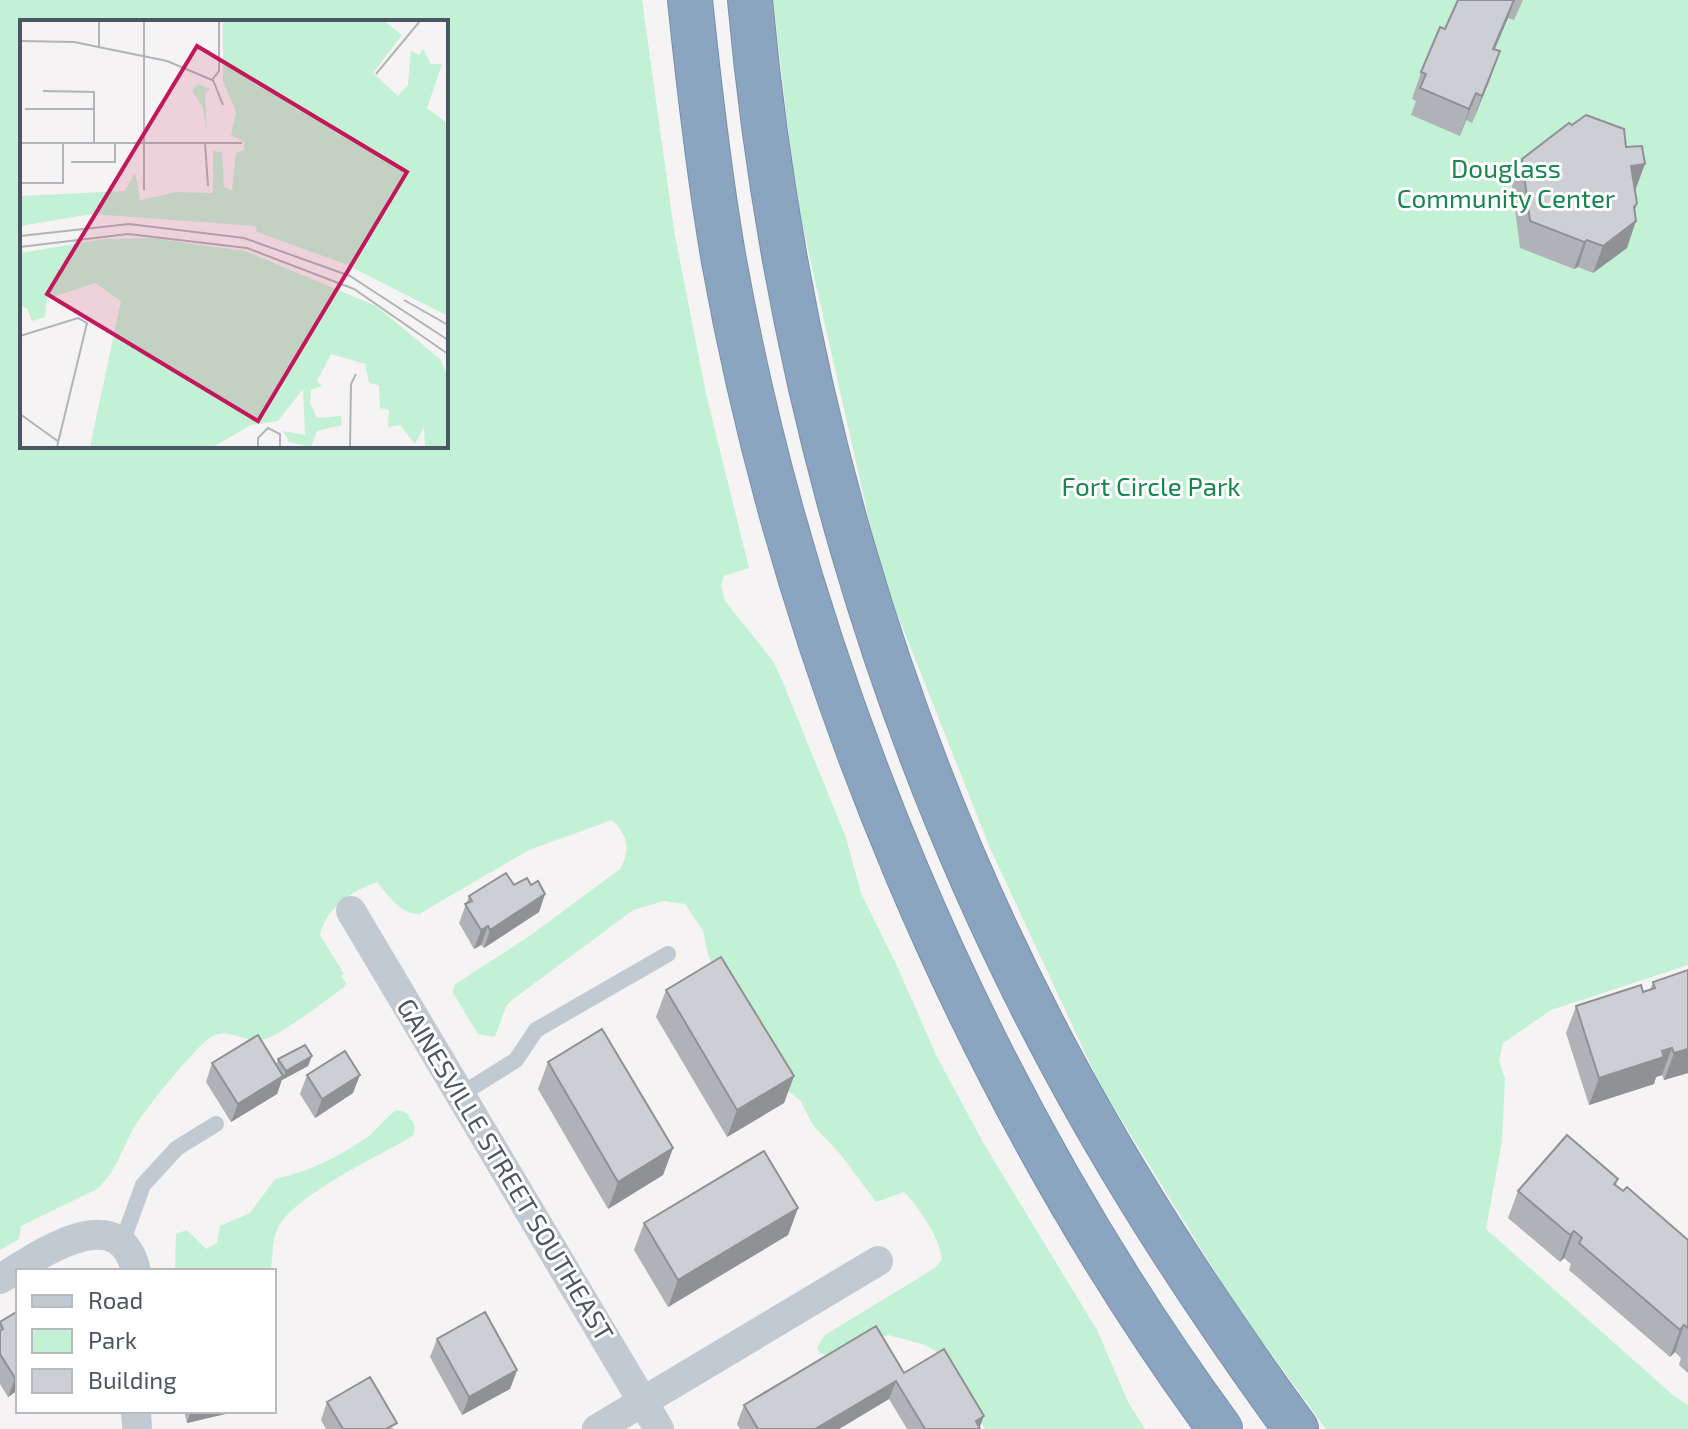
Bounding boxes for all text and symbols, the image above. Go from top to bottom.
inset map [20,20,448,448]
park label: Douglass Community Center [1397,152,1615,213]
park label: Fort Circle Park [1061,470,1241,501]
street label: GAINESVILLE STREET SOUTHEAST [392,992,621,1346]
legend [16,1269,276,1413]
text: Road [88,1285,143,1314]
text: Park [88,1325,137,1354]
text: Building [88,1365,177,1394]

